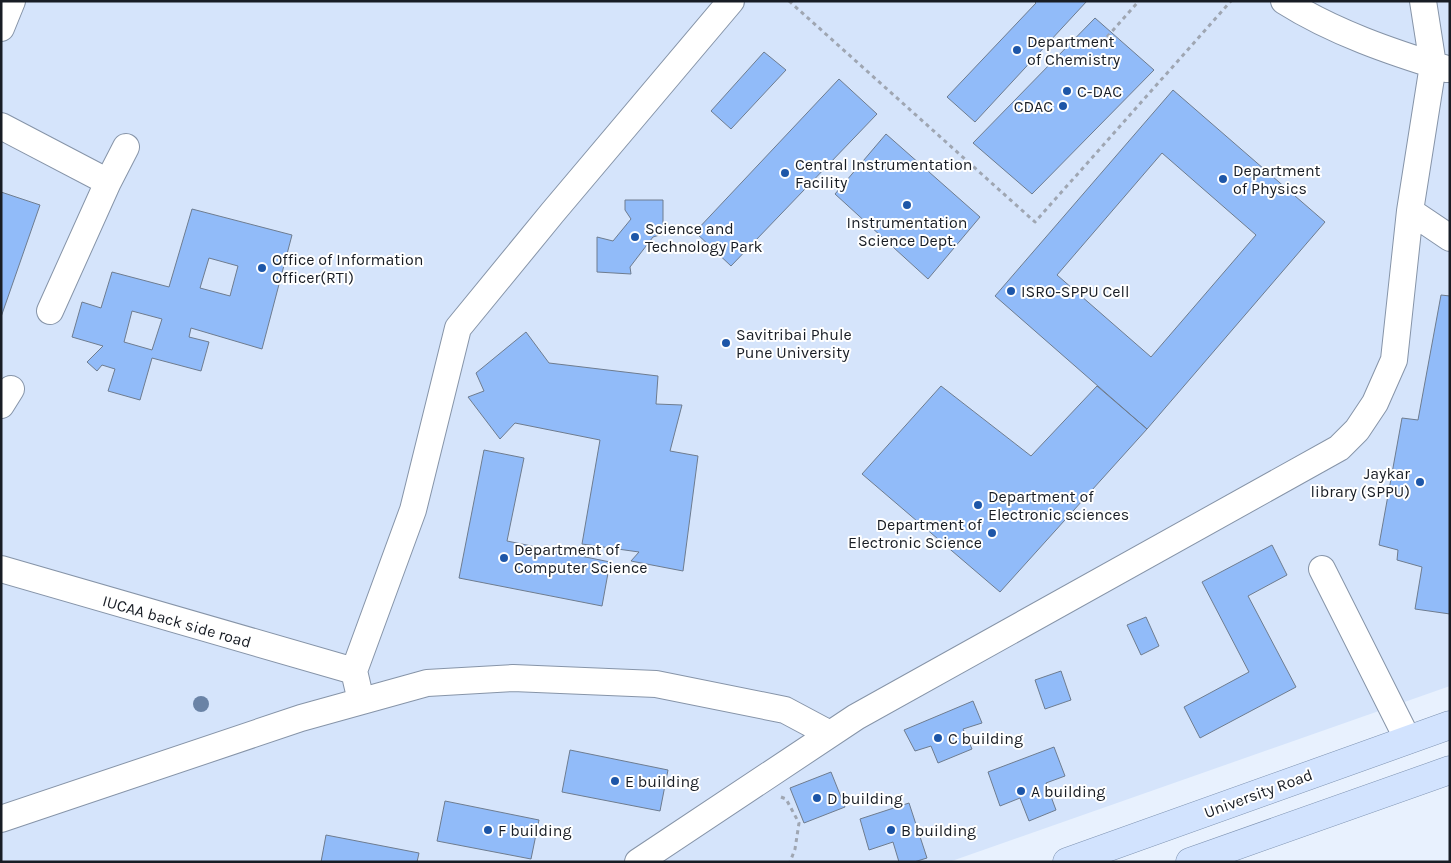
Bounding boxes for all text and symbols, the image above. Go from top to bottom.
place label: Department of Chemistry [1027,32,1121,69]
marker: Department of Chemistry [1011,44,1023,56]
place label: C-DAC [1077,82,1122,101]
marker: C-DAC [1061,85,1073,97]
place label: CDAC [1014,97,1053,116]
marker: CDAC [1057,100,1069,112]
place label: Central Instrumentation Facility [795,155,972,192]
place label: Department of Physics [1233,161,1321,198]
marker: Central Instrumentation Facility [779,167,791,179]
marker: Department of Physics [1217,173,1229,185]
marker: Instrumentation Science Dept. [901,199,913,211]
place label: Instrumentation Science Dept. [847,213,967,250]
place label: Science and Technology Park [645,219,763,256]
marker: Science and Technology Park [629,231,641,243]
place label: Office of Information Officer(RTI) [272,250,423,287]
marker: Office of Information Officer(RTI) [256,262,268,274]
place label: ISRO-SPPU Cell [1021,282,1129,301]
marker: ISRO-SPPU Cell [1005,285,1017,297]
place label: Savitribai Phule Pune University [736,325,852,362]
marker: Savitribai Phule Pune University [720,337,732,349]
place label: Jaykar library (SPPU) [1310,464,1410,501]
marker: Jaykar library (SPPU) [1414,476,1426,488]
place label: Department of Electronic sciences [988,487,1129,524]
marker: Department of Electronic sciences [972,499,984,511]
place label: Department of Electronic Science [848,515,983,552]
marker: Department of Electronic Science [986,527,998,539]
place label: Department of Computer Science [514,540,647,577]
marker: Department of Computer Science [498,552,510,564]
street label: IUCAA back side road [100,591,253,652]
place label: C building [948,729,1023,748]
marker: C building [932,732,944,744]
street label: University Road [1201,765,1315,822]
place label: E building [625,772,699,791]
marker: E building [609,775,621,787]
place label: A building [1031,782,1105,801]
marker: A building [1015,785,1027,797]
place label: D building [827,789,903,808]
marker: D building [811,792,823,804]
place label: F building [498,821,572,840]
place label: B building [901,821,976,840]
marker: F building [482,824,494,836]
marker: B building [885,824,897,836]

